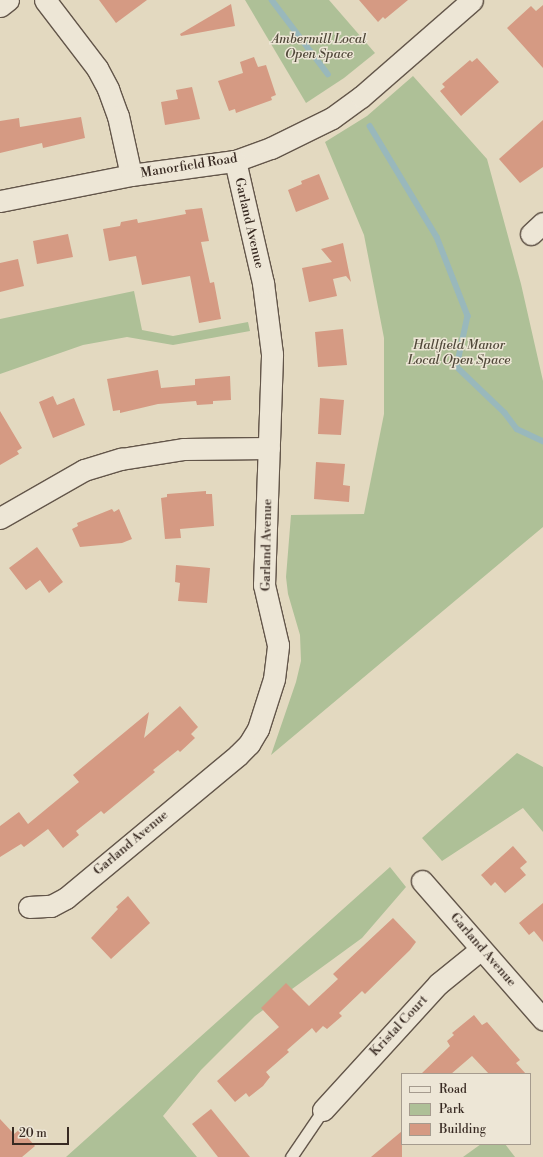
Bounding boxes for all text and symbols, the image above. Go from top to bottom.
park label: Ambermill Local Open Space [272,32,366,63]
street label: Manorfield Road [140,151,238,181]
street label: Garland Avenue [231,176,267,270]
park label: Hallfield Manor Local Open Space [408,338,510,369]
street label: Garland Avenue [258,499,276,591]
street label: Garland Avenue [90,807,172,879]
street label: Garland Avenue [447,910,519,990]
street label: Kristal Court [367,992,431,1060]
legend [401,1073,531,1145]
text: Road [439,1082,467,1097]
text: Park [439,1102,464,1117]
scale bar [14,1119,71,1145]
text: Building [439,1122,486,1137]
text: 20 m [19,1126,47,1141]

